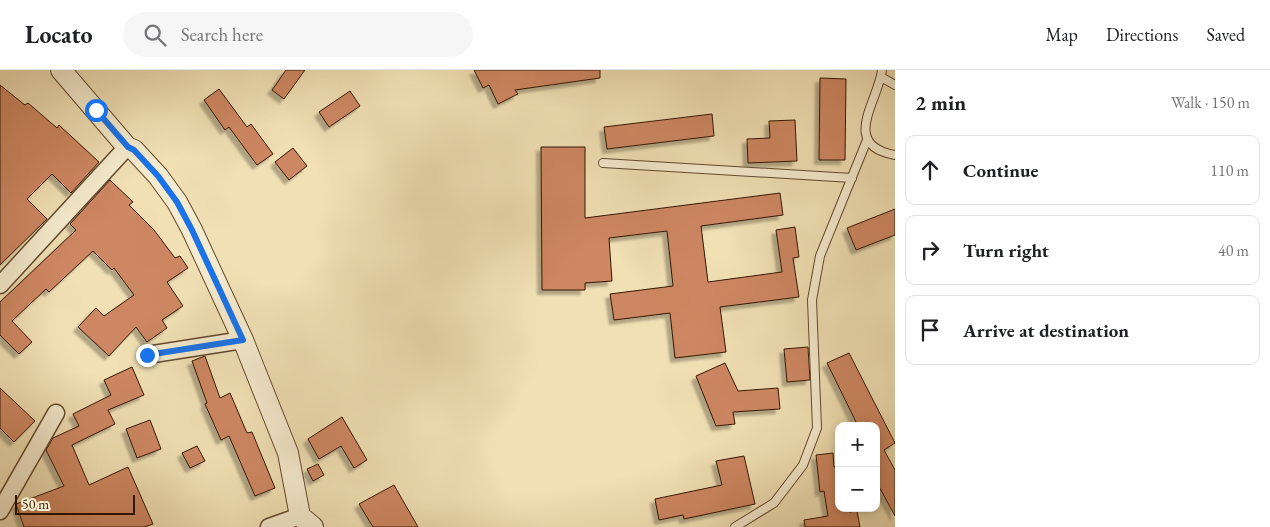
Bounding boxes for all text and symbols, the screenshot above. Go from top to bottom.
search box [123,12,473,57]
text: Locato [25,19,93,50]
icon: search [141,21,169,49]
text: Search here [181,22,263,47]
text: Map [1046,23,1078,46]
text: Directions [1106,23,1178,46]
text: Saved [1206,23,1245,46]
text: 2 min [915,89,966,116]
text: Walk · 150 m [1171,92,1250,113]
route start [85,99,108,122]
icon: ahead [916,156,944,184]
text: Continue [963,158,1038,183]
text: 110 m [1210,160,1249,181]
icon: right [916,236,944,264]
text: Turn right [963,238,1049,263]
text: 40 m [1218,240,1249,261]
icon: arrive [916,316,944,344]
text: Arrive at destination [963,318,1129,343]
route end [136,344,159,367]
map controls [835,422,880,512]
button: + [835,422,880,467]
button: − [835,467,880,512]
scale bar [15,492,135,515]
text: 50 m [22,495,49,513]

